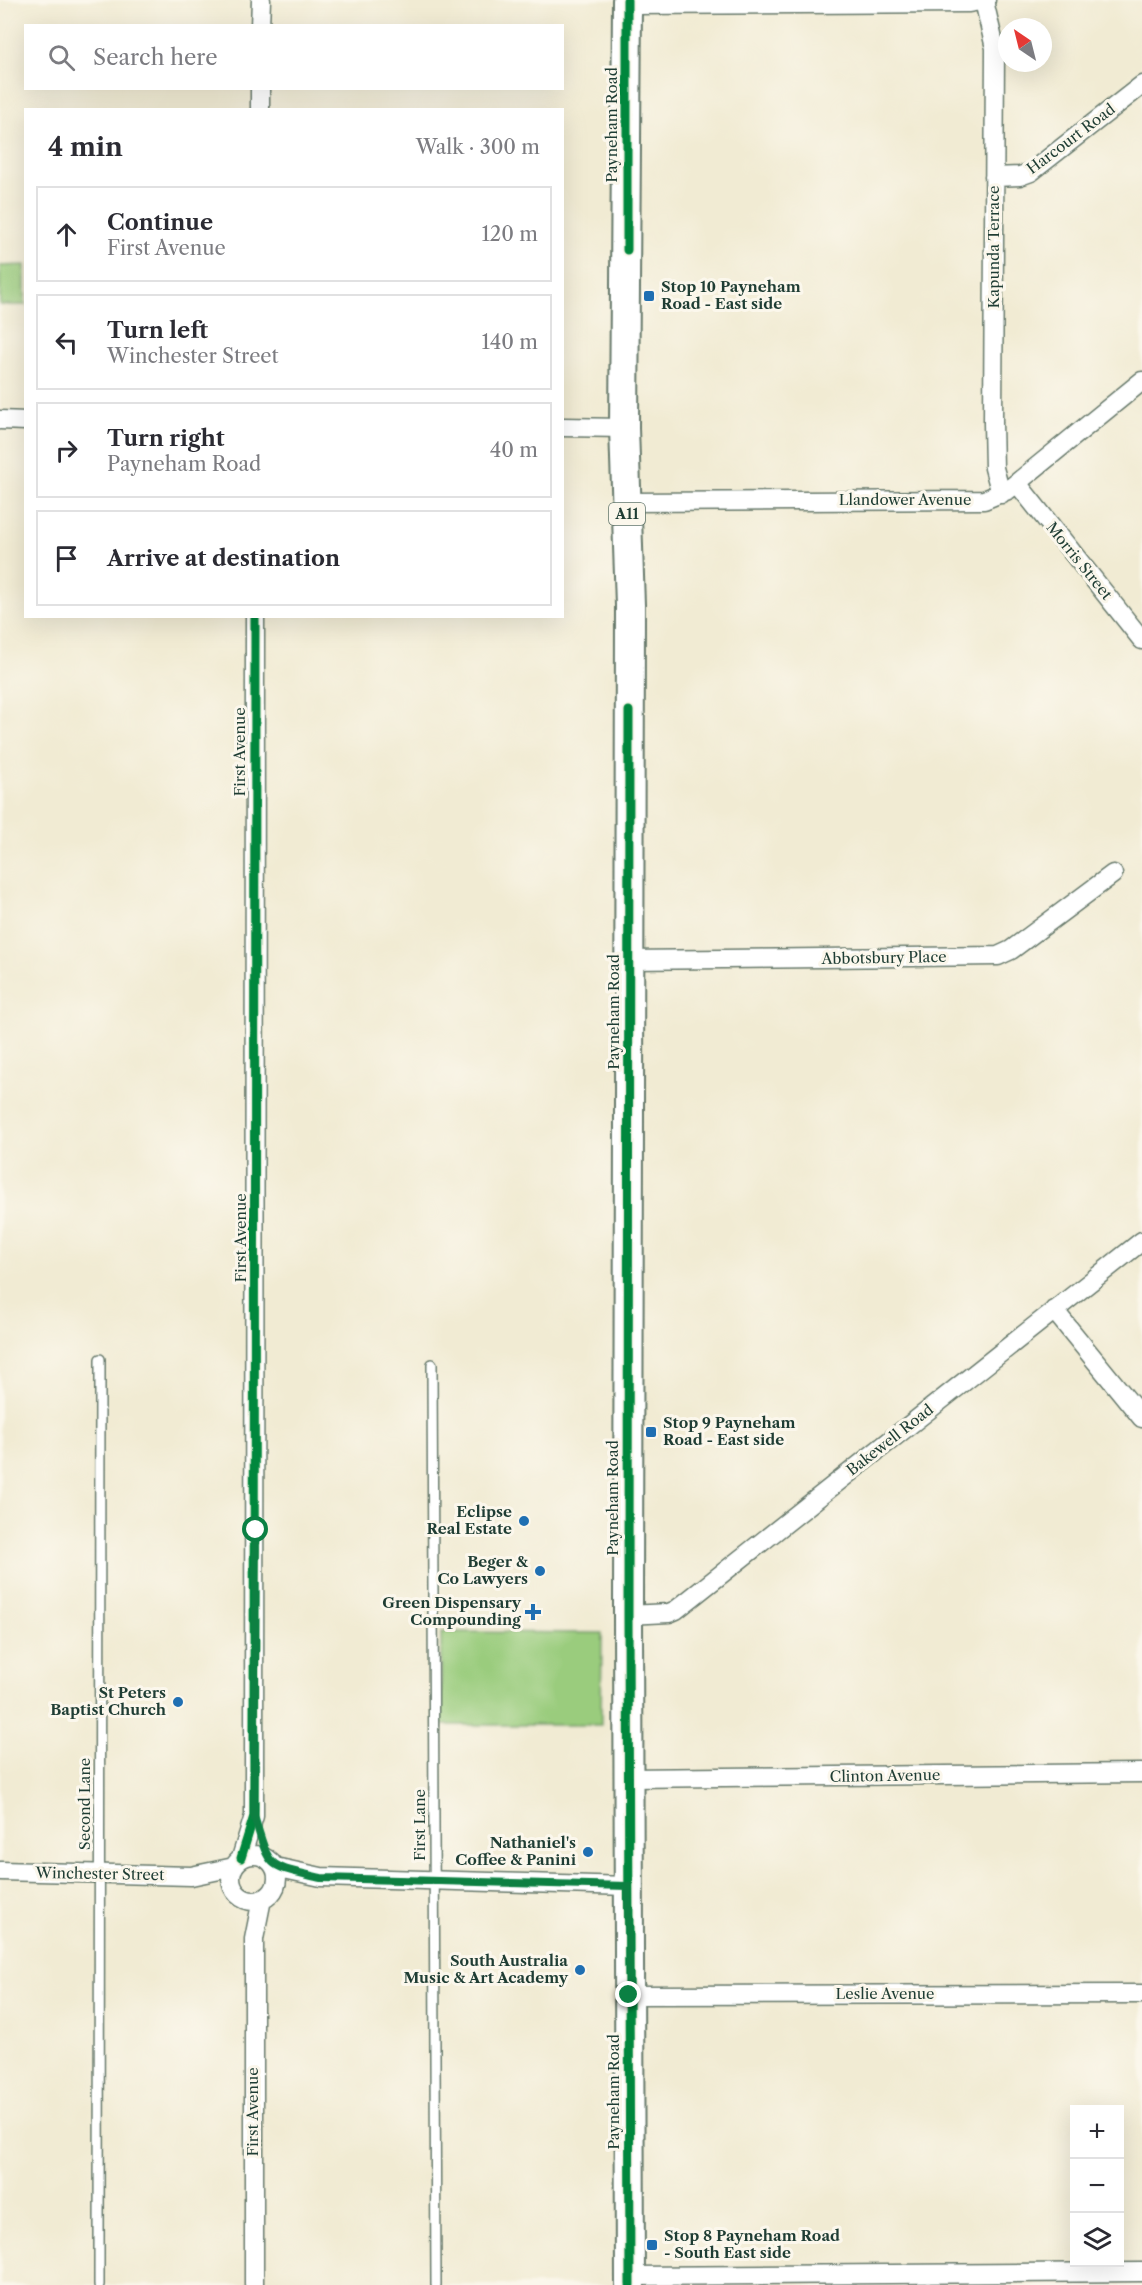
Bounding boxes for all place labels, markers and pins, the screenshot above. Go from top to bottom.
place label: Stop 10 Payneham Road - East side [661,277,801,313]
marker: Stop 10 Payneham Road - East side [642,289,656,303]
place label: Stop 9 Payneham Road - East side [663,1413,795,1449]
marker: Stop 9 Payneham Road - East side [644,1425,658,1439]
place label: Eclipse Real Estate [426,1502,512,1538]
marker: Eclipse Real Estate [517,1514,531,1528]
place label: Beger & Co Lawyers [438,1552,529,1588]
marker: Beger & Co Lawyers [533,1564,547,1578]
place label: Green Dispensary Compounding [382,1593,522,1629]
marker: Green Dispensary Compounding [526,1605,540,1619]
place label: St Peters Baptist Church [50,1683,167,1719]
marker: St Peters Baptist Church [171,1695,185,1709]
place label: Nathaniel's Coffee & Panini [455,1833,577,1869]
marker: Nathaniel's Coffee & Panini [581,1845,595,1859]
place label: South Australia Music & Art Academy [403,1951,569,1987]
marker: South Australia Music & Art Academy [573,1963,587,1977]
place label: Stop 8 Payneham Road - South East side [664,2226,840,2262]
marker: Stop 8 Payneham Road - South East side [645,2238,659,2252]

